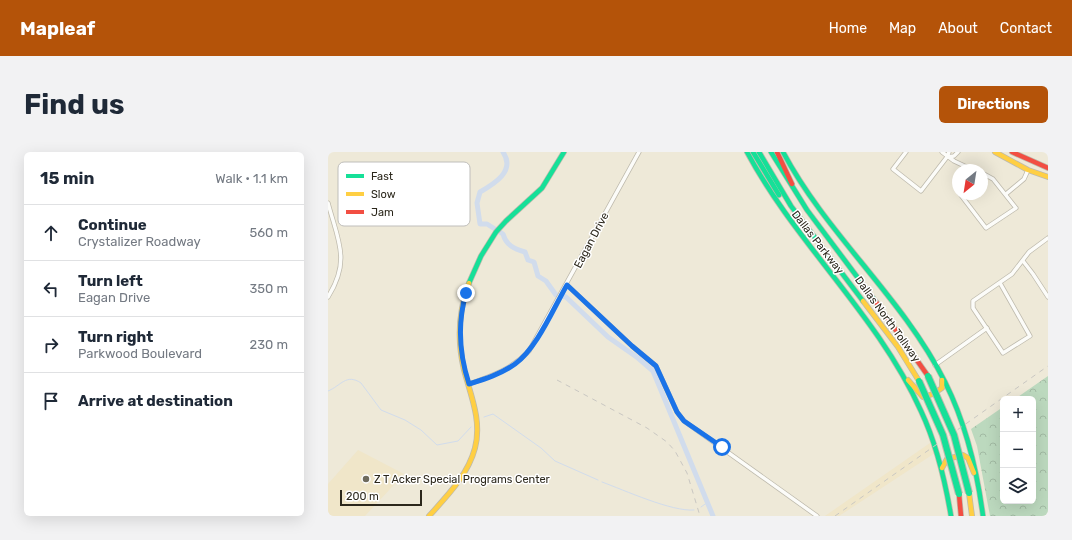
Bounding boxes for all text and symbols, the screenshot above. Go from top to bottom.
text: Mapleaf [20,17,95,40]
text: Home [829,20,867,37]
text: Map [889,20,916,37]
text: About [938,20,978,37]
text: Contact [1000,20,1052,37]
button: Directions [939,86,1048,123]
text: Find us [24,88,124,121]
legend [338,162,470,226]
north arrow [952,164,988,200]
text: 15 min [40,168,94,188]
text: Fast [371,170,394,183]
text: Walk · 1.1 km [215,171,288,186]
text: Slow [371,188,396,201]
text: Jam [371,206,394,219]
street label: Dallas Parkway [789,208,846,277]
street label: Eagan Drive [571,210,612,270]
text: Continue [78,216,147,234]
icon: ahead [40,222,62,244]
text: 560 m [249,225,288,240]
text: Crystalizer Roadway [78,234,201,249]
text: Turn left [78,272,143,290]
street label: Dallas North Tollway [852,274,923,365]
icon: left [40,278,62,300]
text: 350 m [249,281,288,296]
route end [457,284,475,302]
text: Eagan Drive [78,290,150,305]
text: Turn right [78,328,153,346]
icon: right [40,334,62,356]
text: 230 m [250,337,288,352]
text: Parkwood Boulevard [78,346,202,361]
icon: arrive [40,390,62,412]
text: Arrive at destination [78,392,233,410]
map controls [1000,396,1036,504]
button: + [1000,396,1036,432]
button: − [1000,432,1036,468]
route start [713,438,731,456]
button: layers [1000,468,1036,504]
place label: Z T Acker Special Programs Center [374,473,551,486]
marker: Z T Acker Special Programs Center [361,474,371,484]
scale bar [340,488,422,507]
text: 200 m [346,490,379,503]

